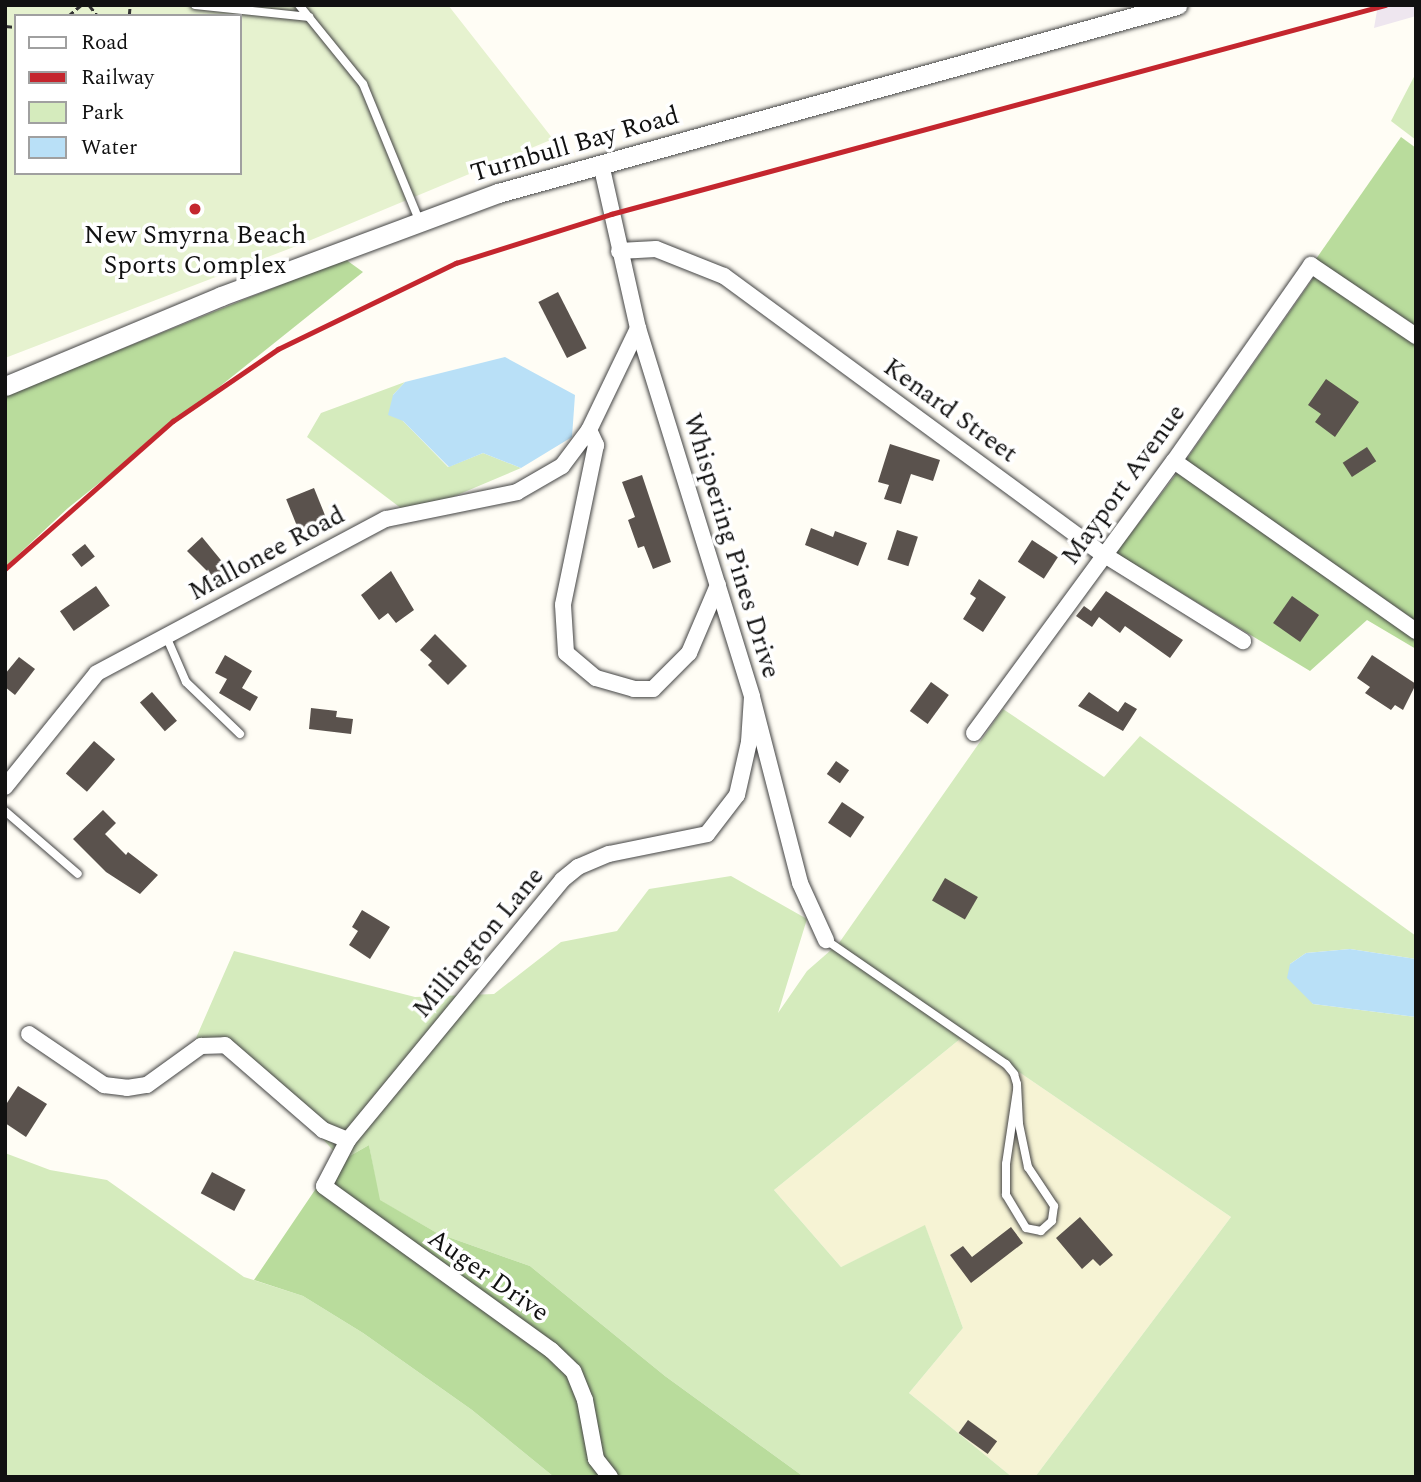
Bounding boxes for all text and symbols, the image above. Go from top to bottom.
legend [14,14,242,175]
text: Road [81,27,128,59]
text: Railway [81,62,154,94]
text: Park [81,97,124,129]
street label: Turnbull Bay Road [467,100,683,190]
text: Water [81,132,137,164]
marker: New Smyrna Beach Sports Complex [187,201,203,217]
place label: New Smyrna Beach Sports Complex [84,220,306,282]
street label: Kenard Street [877,352,1023,470]
street label: Mayport Avenue [1055,399,1193,571]
street label: Whispering Pines Drive [676,410,786,682]
street label: Mallonee Road [184,500,350,608]
street label: Millington Lane [407,861,551,1025]
street label: Auger Drive [421,1223,555,1329]

